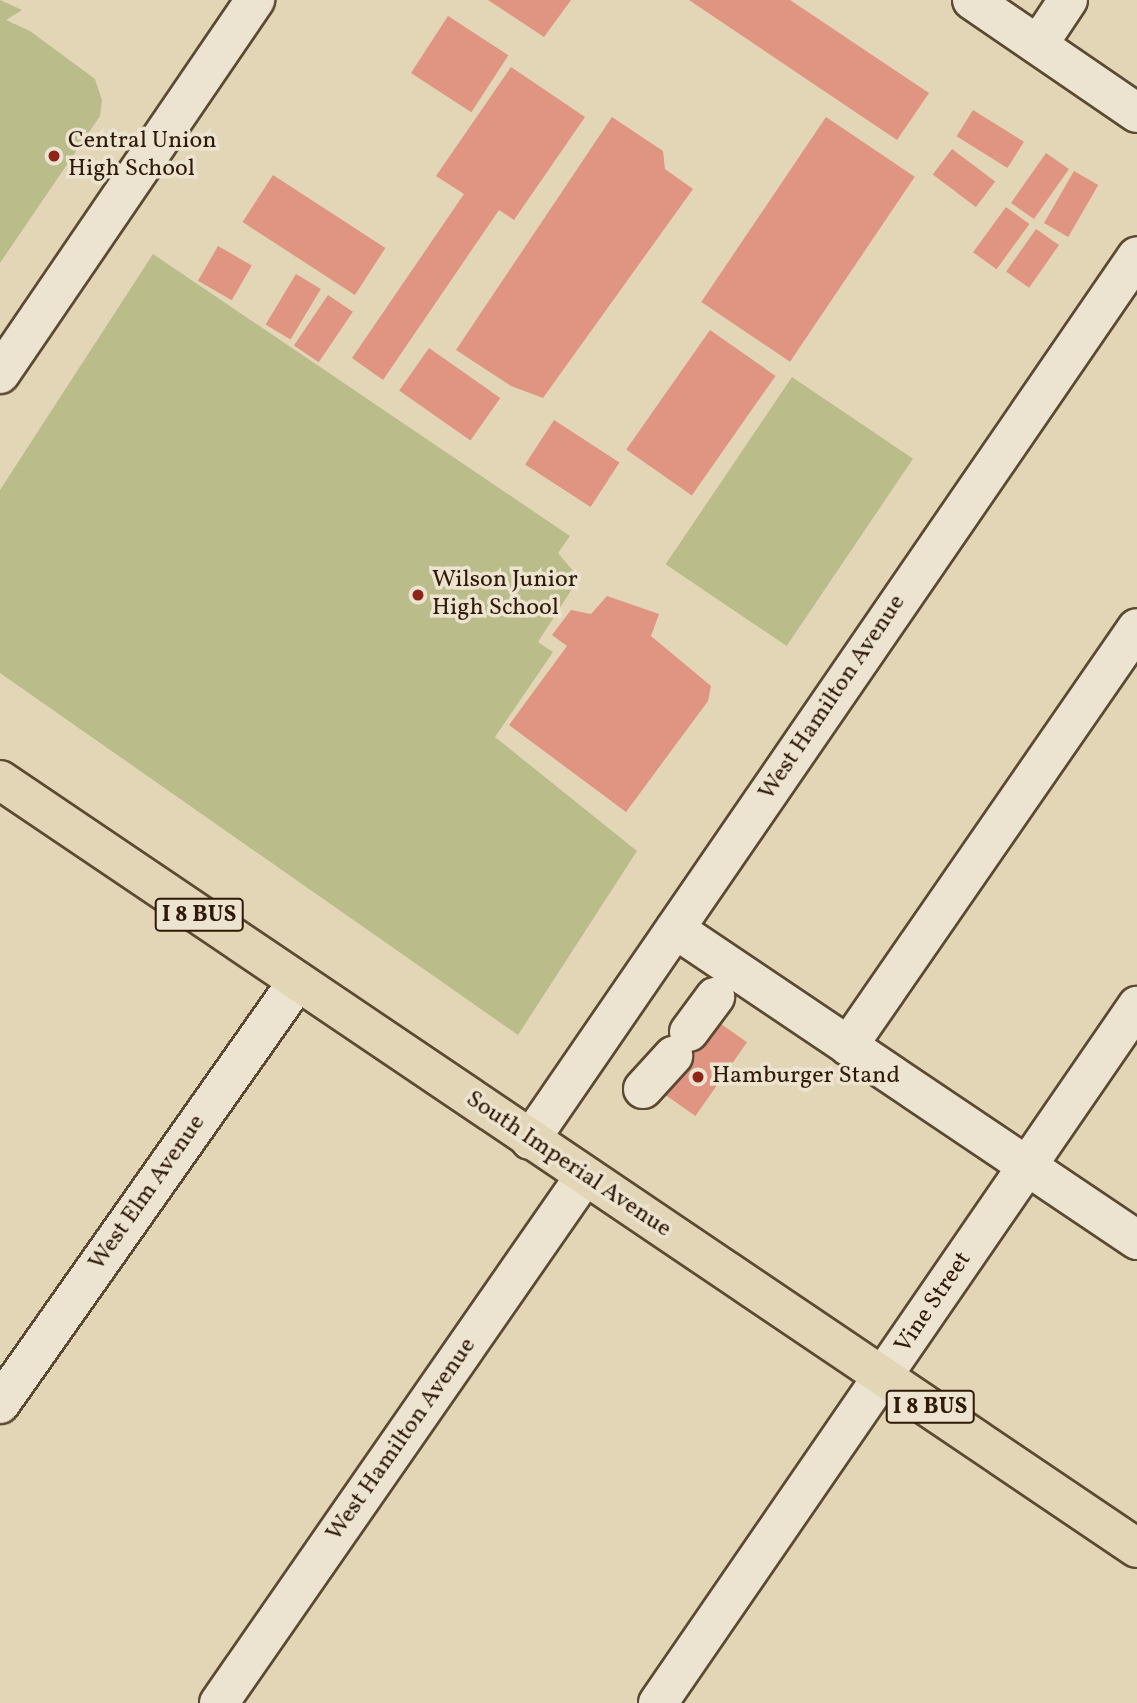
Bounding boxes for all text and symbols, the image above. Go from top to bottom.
place label: Central Union High School [68,128,217,184]
marker: Central Union High School [46,148,62,164]
place label: Wilson Junior High School [432,567,578,623]
marker: Wilson Junior High School [410,587,426,603]
street label: West Hamilton Avenue [754,590,912,806]
road number: I 8 BUS [154,896,244,934]
place label: Hamburger Stand [712,1063,900,1091]
marker: Hamburger Stand [690,1069,706,1085]
street label: South Imperial Avenue [460,1085,676,1245]
street label: West Elm Avenue [84,1110,212,1276]
street label: Vine Street [890,1247,978,1359]
street label: West Hamilton Avenue [321,1333,483,1547]
road number: I 8 BUS [884,1388,976,1426]

